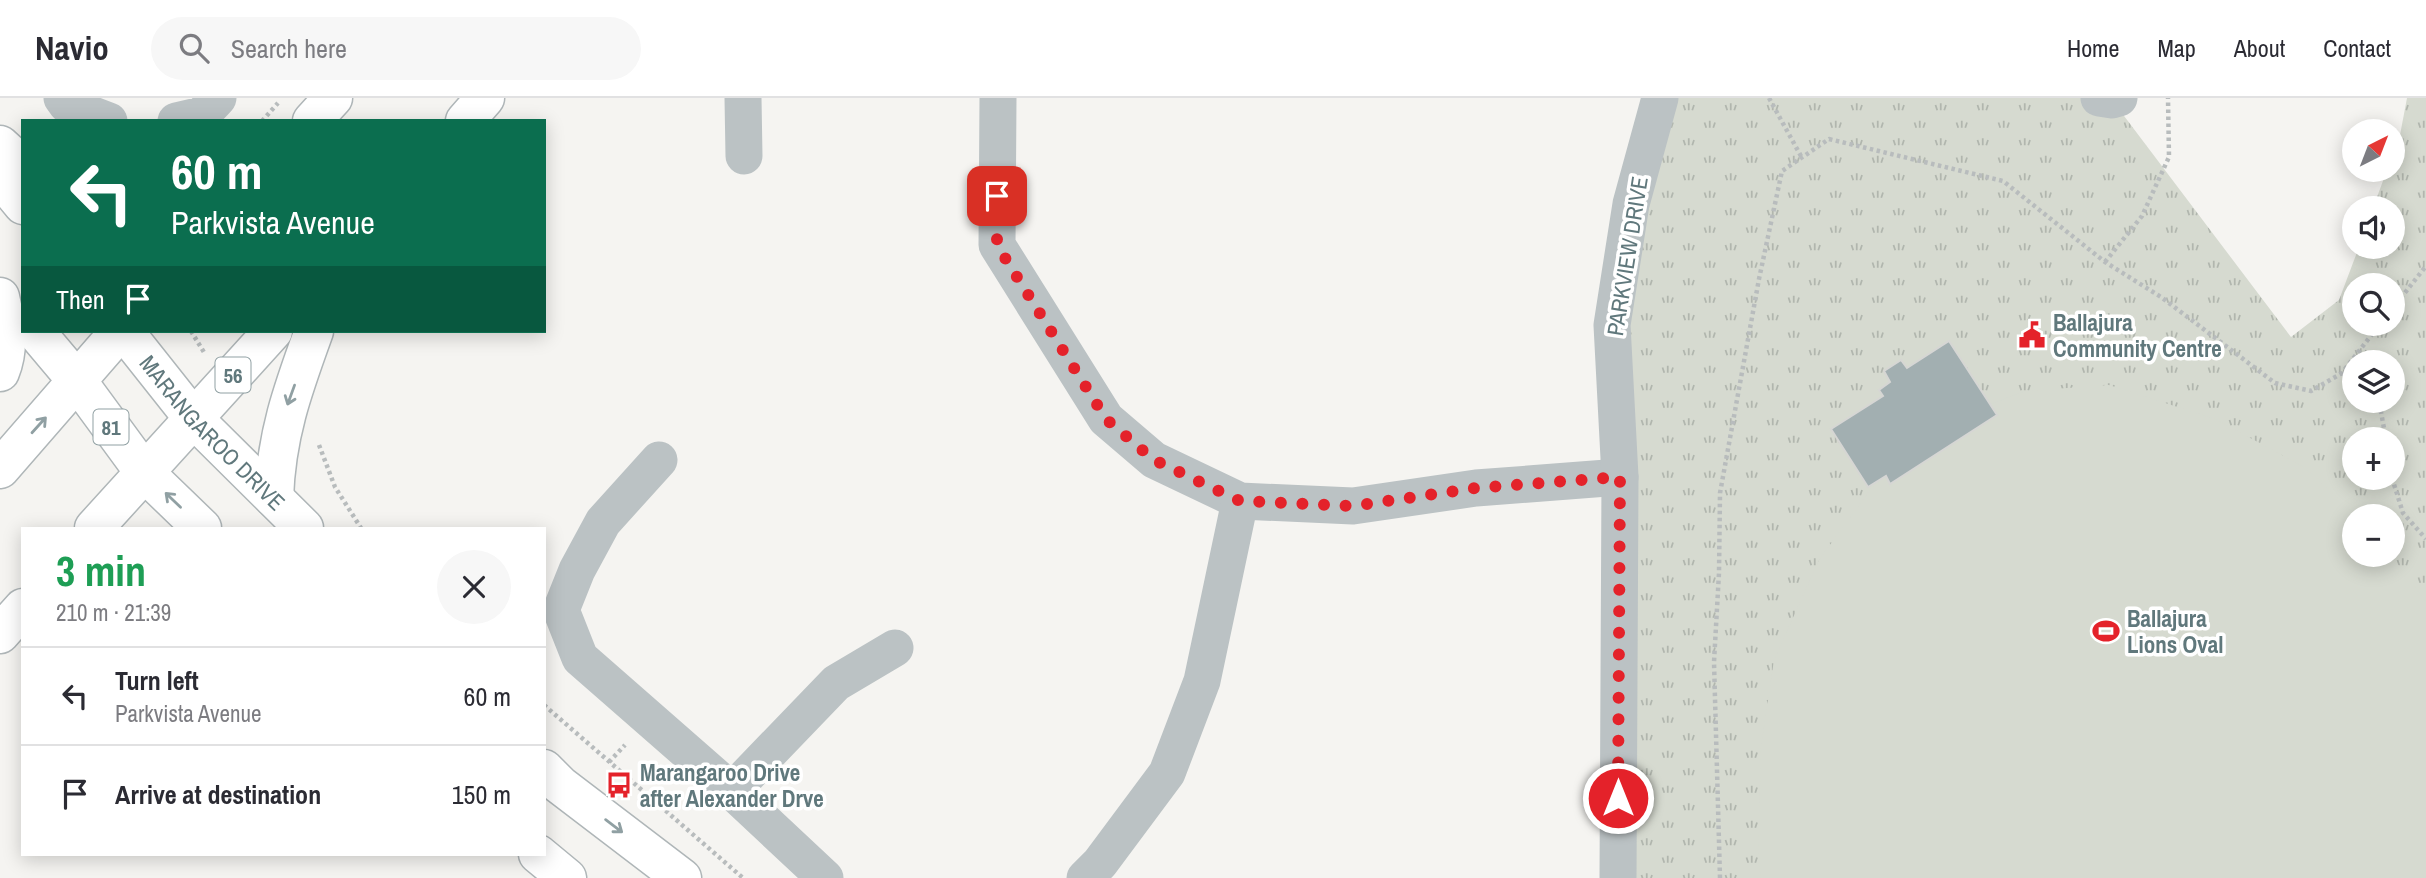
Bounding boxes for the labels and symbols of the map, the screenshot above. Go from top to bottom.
north arrow [2342,119,2404,182]
pin [967,166,1027,226]
street label: PARKVIEW DRIVE [1599,174,1655,338]
place label: Ballajura Community Centre [2053,307,2222,364]
public building icon: Ballajura Community Centre [2017,320,2047,350]
street label: MARANGAROO DRIVE [133,348,292,517]
road number: 56 [216,358,250,392]
one-way arrow [284,383,296,405]
road number: 81 [94,410,128,444]
one-way arrow [30,417,47,434]
one-way arrow [165,492,182,509]
place label: Ballajura Lions Oval [2127,603,2223,660]
sports icon: Ballajura Lions Oval [2091,616,2121,646]
place label: Marangaroo Drive after Alexander Drve [640,757,824,814]
position arrow [1581,761,1655,835]
bus stop icon: Marangaroo Drive after Alexander Drve [604,770,634,800]
one-way arrow [604,819,623,834]

